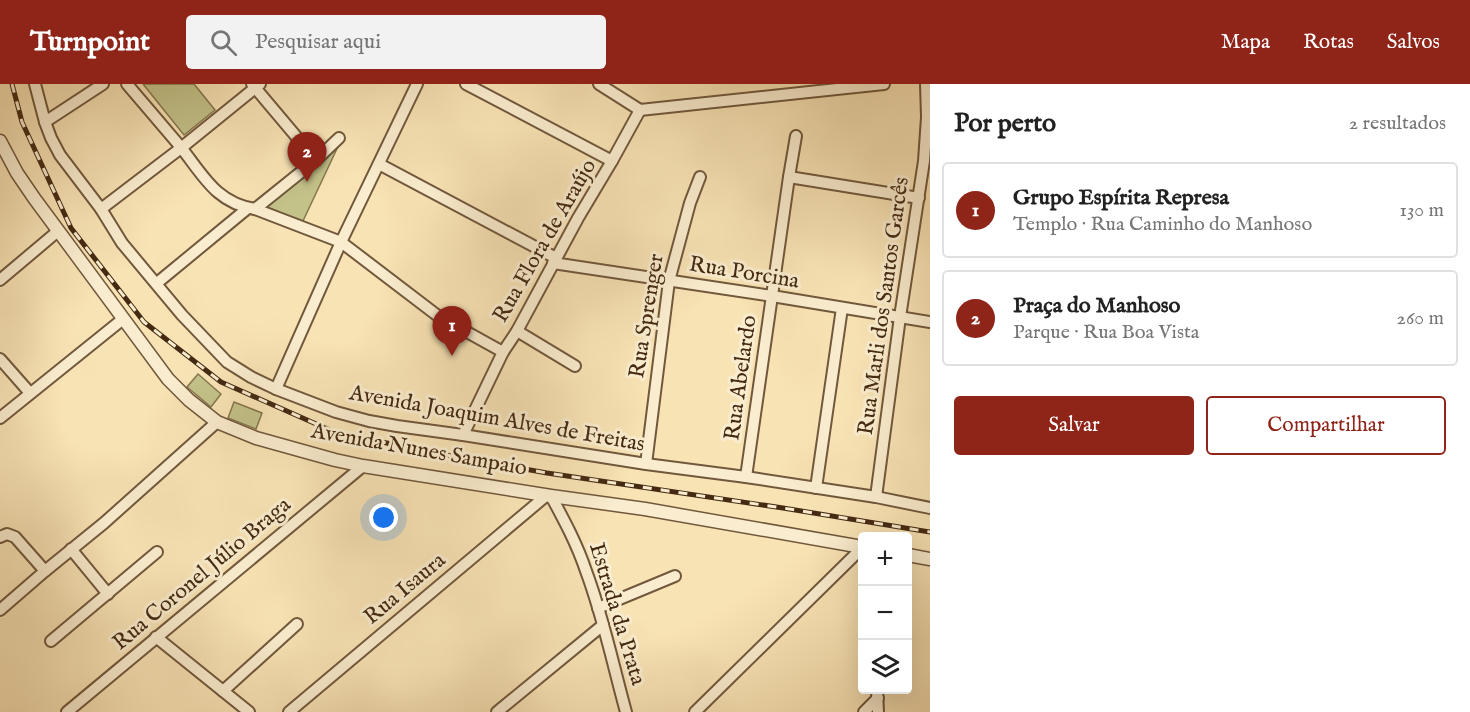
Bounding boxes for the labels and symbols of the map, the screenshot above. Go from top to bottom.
pin: 2 [288,132,326,182]
street label: Rua Flora de Araújo [487,154,603,328]
street label: Rua Marli dos Santos Garcês [852,175,916,437]
street label: Rua Porcina [687,250,802,296]
street label: Rua Sprenger [623,252,671,380]
pin: 1 [432,306,472,356]
street label: Rua Abelardo [718,313,764,442]
street label: Avenida Joaquim Alves de Freitas [346,379,647,459]
street label: Avenida Nunes Sampaio [308,417,529,483]
street label: Rua Coronel Júlio Braga [107,491,297,657]
your location [369,503,398,532]
street label: Estrada da Prata [582,539,652,689]
street label: Rua Isaura [358,546,452,631]

